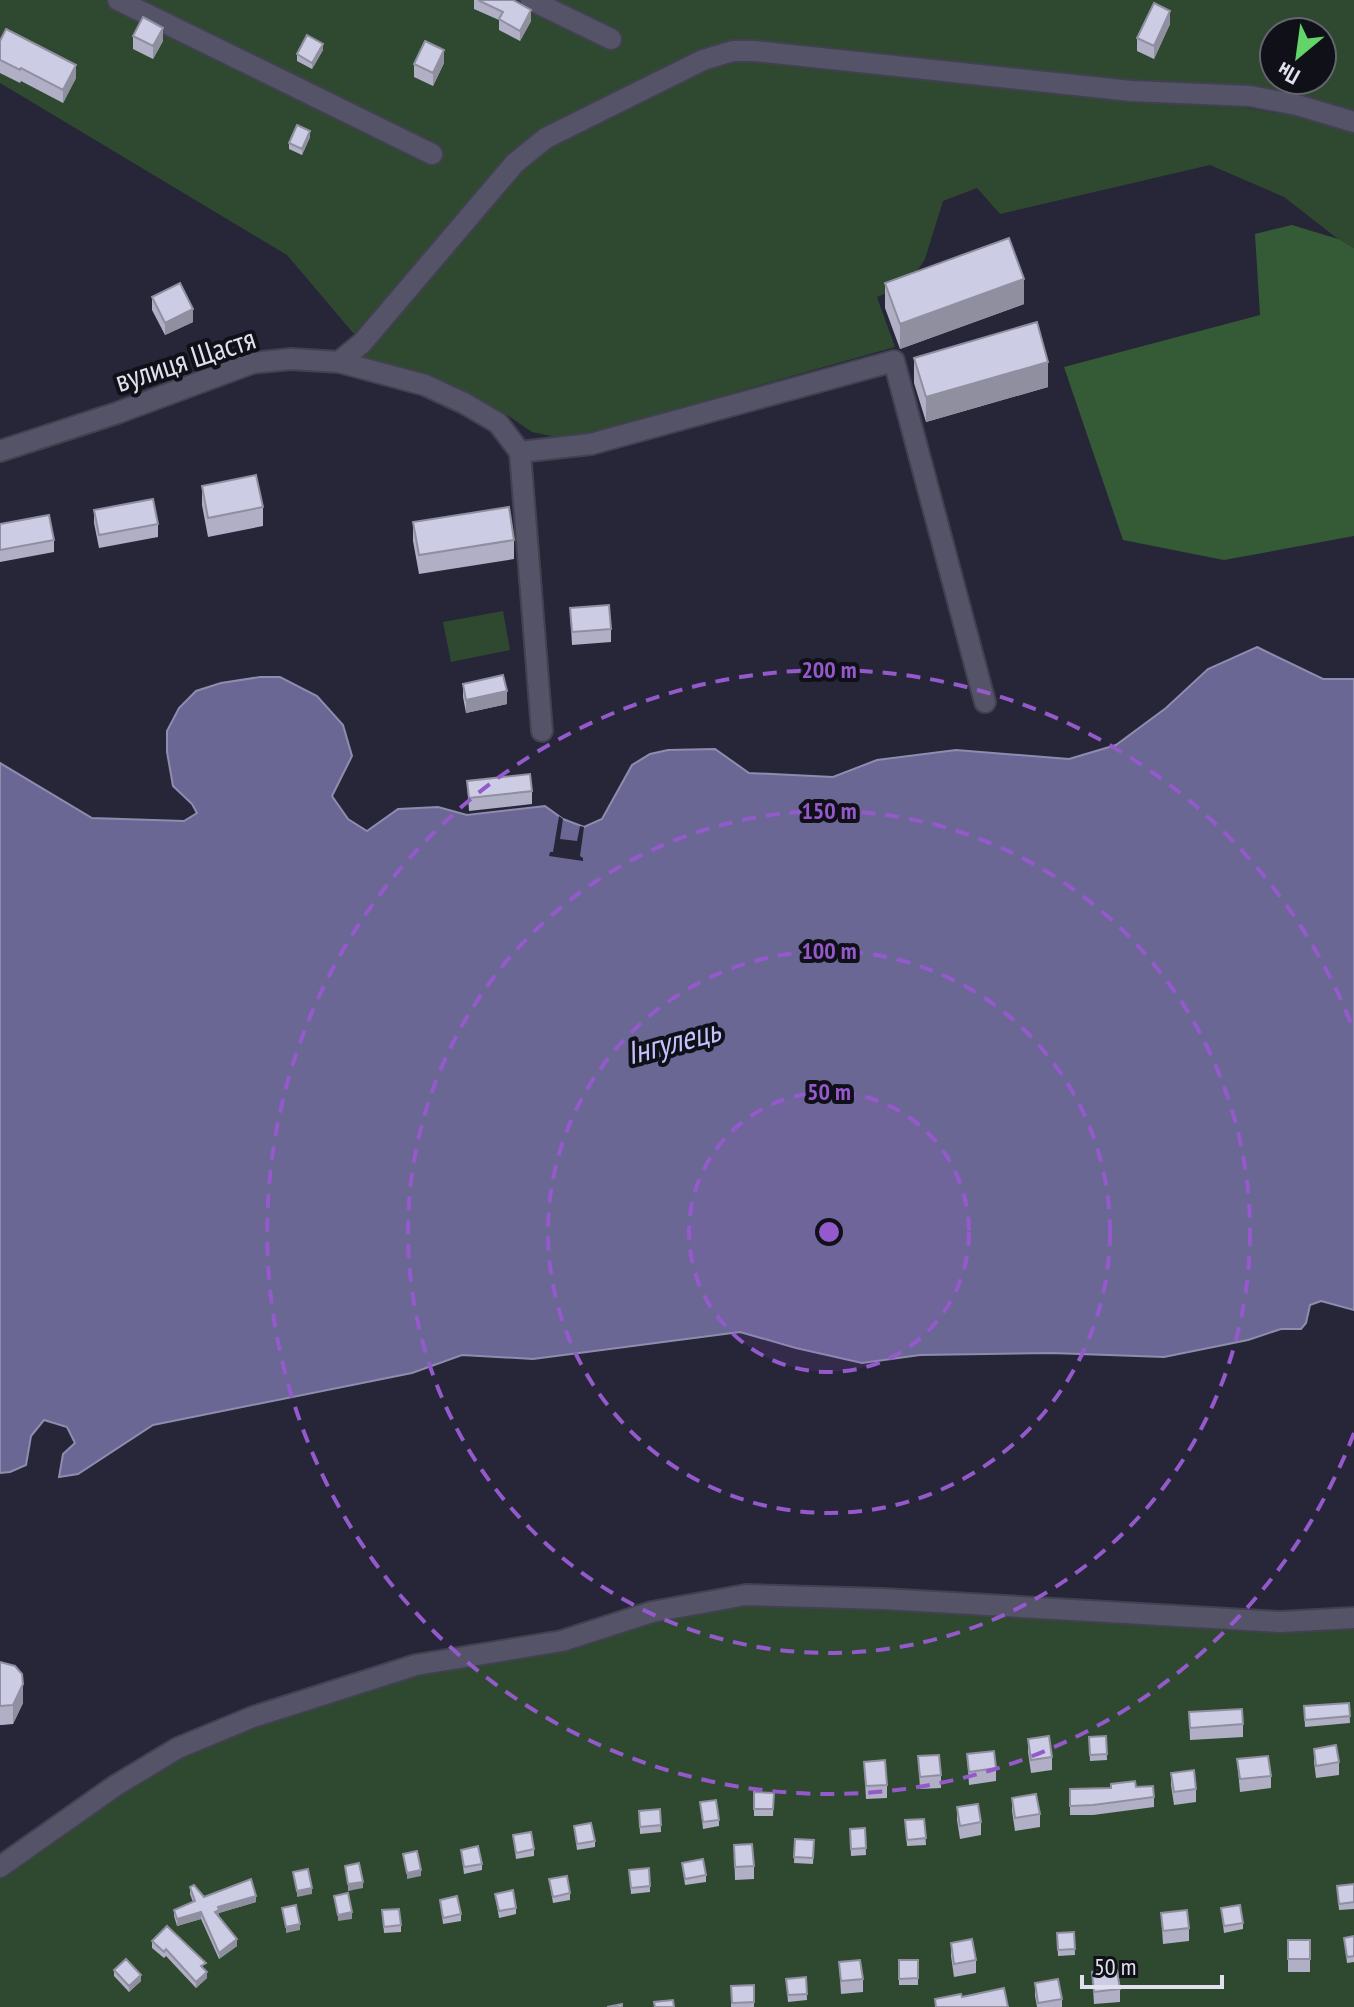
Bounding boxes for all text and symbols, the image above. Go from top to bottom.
north arrow [1258,16,1338,96]
text: Пн [1272,56,1304,91]
street label: вулиця Щастя [110,318,260,400]
text: 200 m [801,654,857,685]
text: 150 m [801,795,857,826]
text: 100 m [801,935,857,966]
water label: Інгулець [622,1008,725,1074]
text: 50 m [807,1076,851,1107]
centre of rings [815,1218,843,1246]
scale bar [1082,1939,1222,1989]
text: 50 m [1094,1951,1136,1982]

